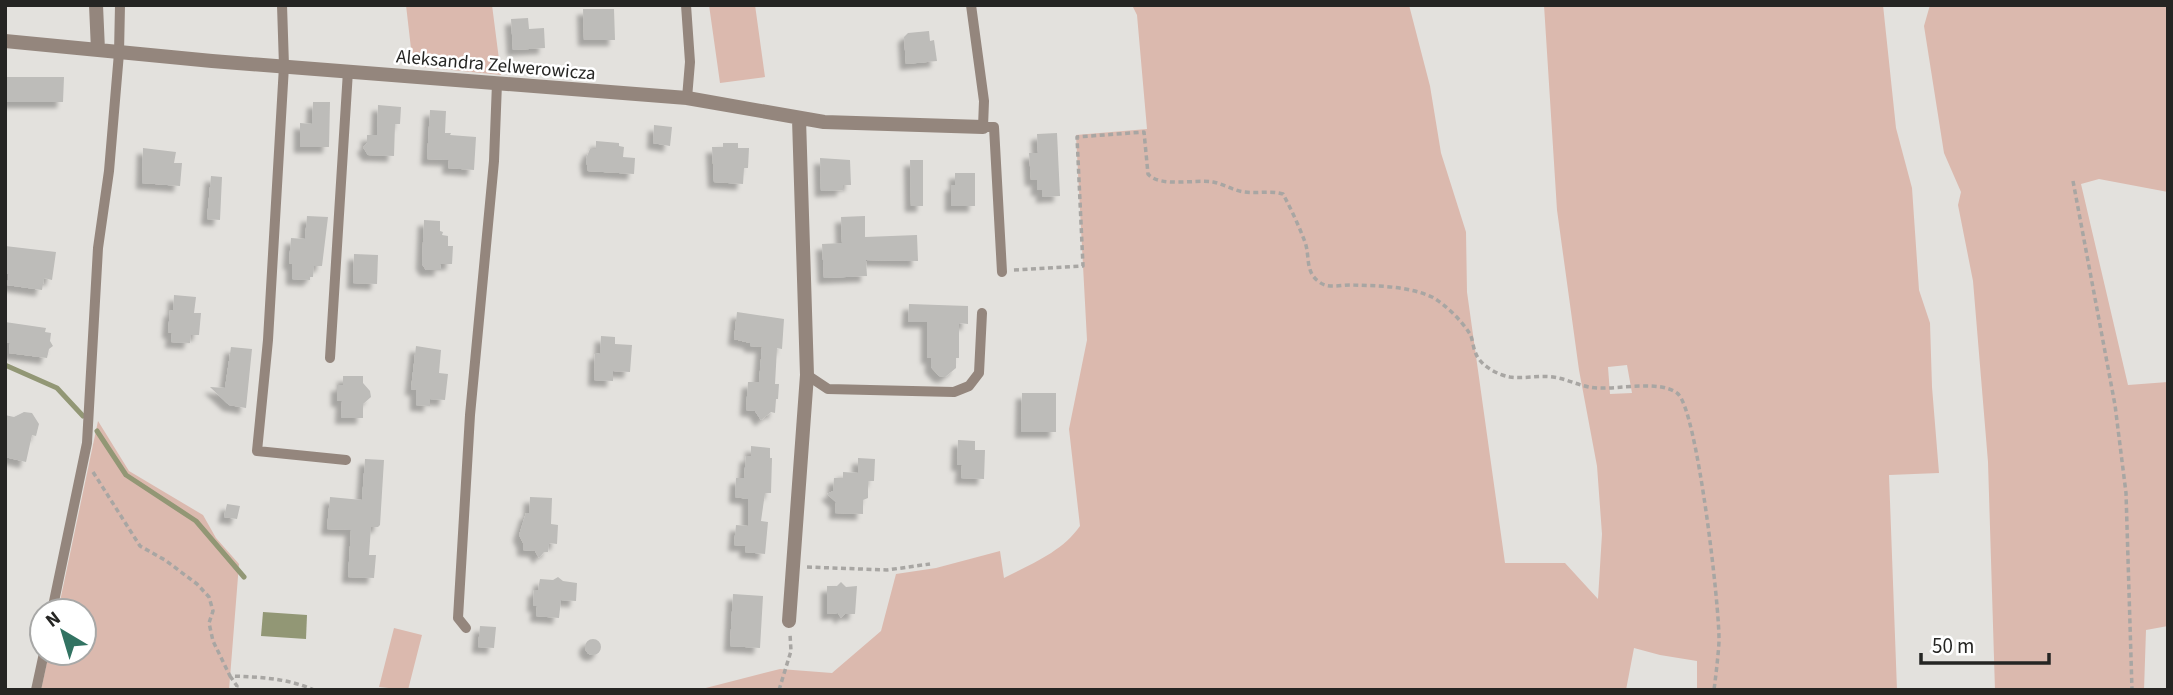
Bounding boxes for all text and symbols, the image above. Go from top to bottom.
street label: Aleksandra Zelwerowicza [395,43,597,88]
north arrow [28,597,98,667]
text: N [40,605,67,634]
scale bar [1921,622,2049,666]
text: 50 m [1932,631,1974,661]

